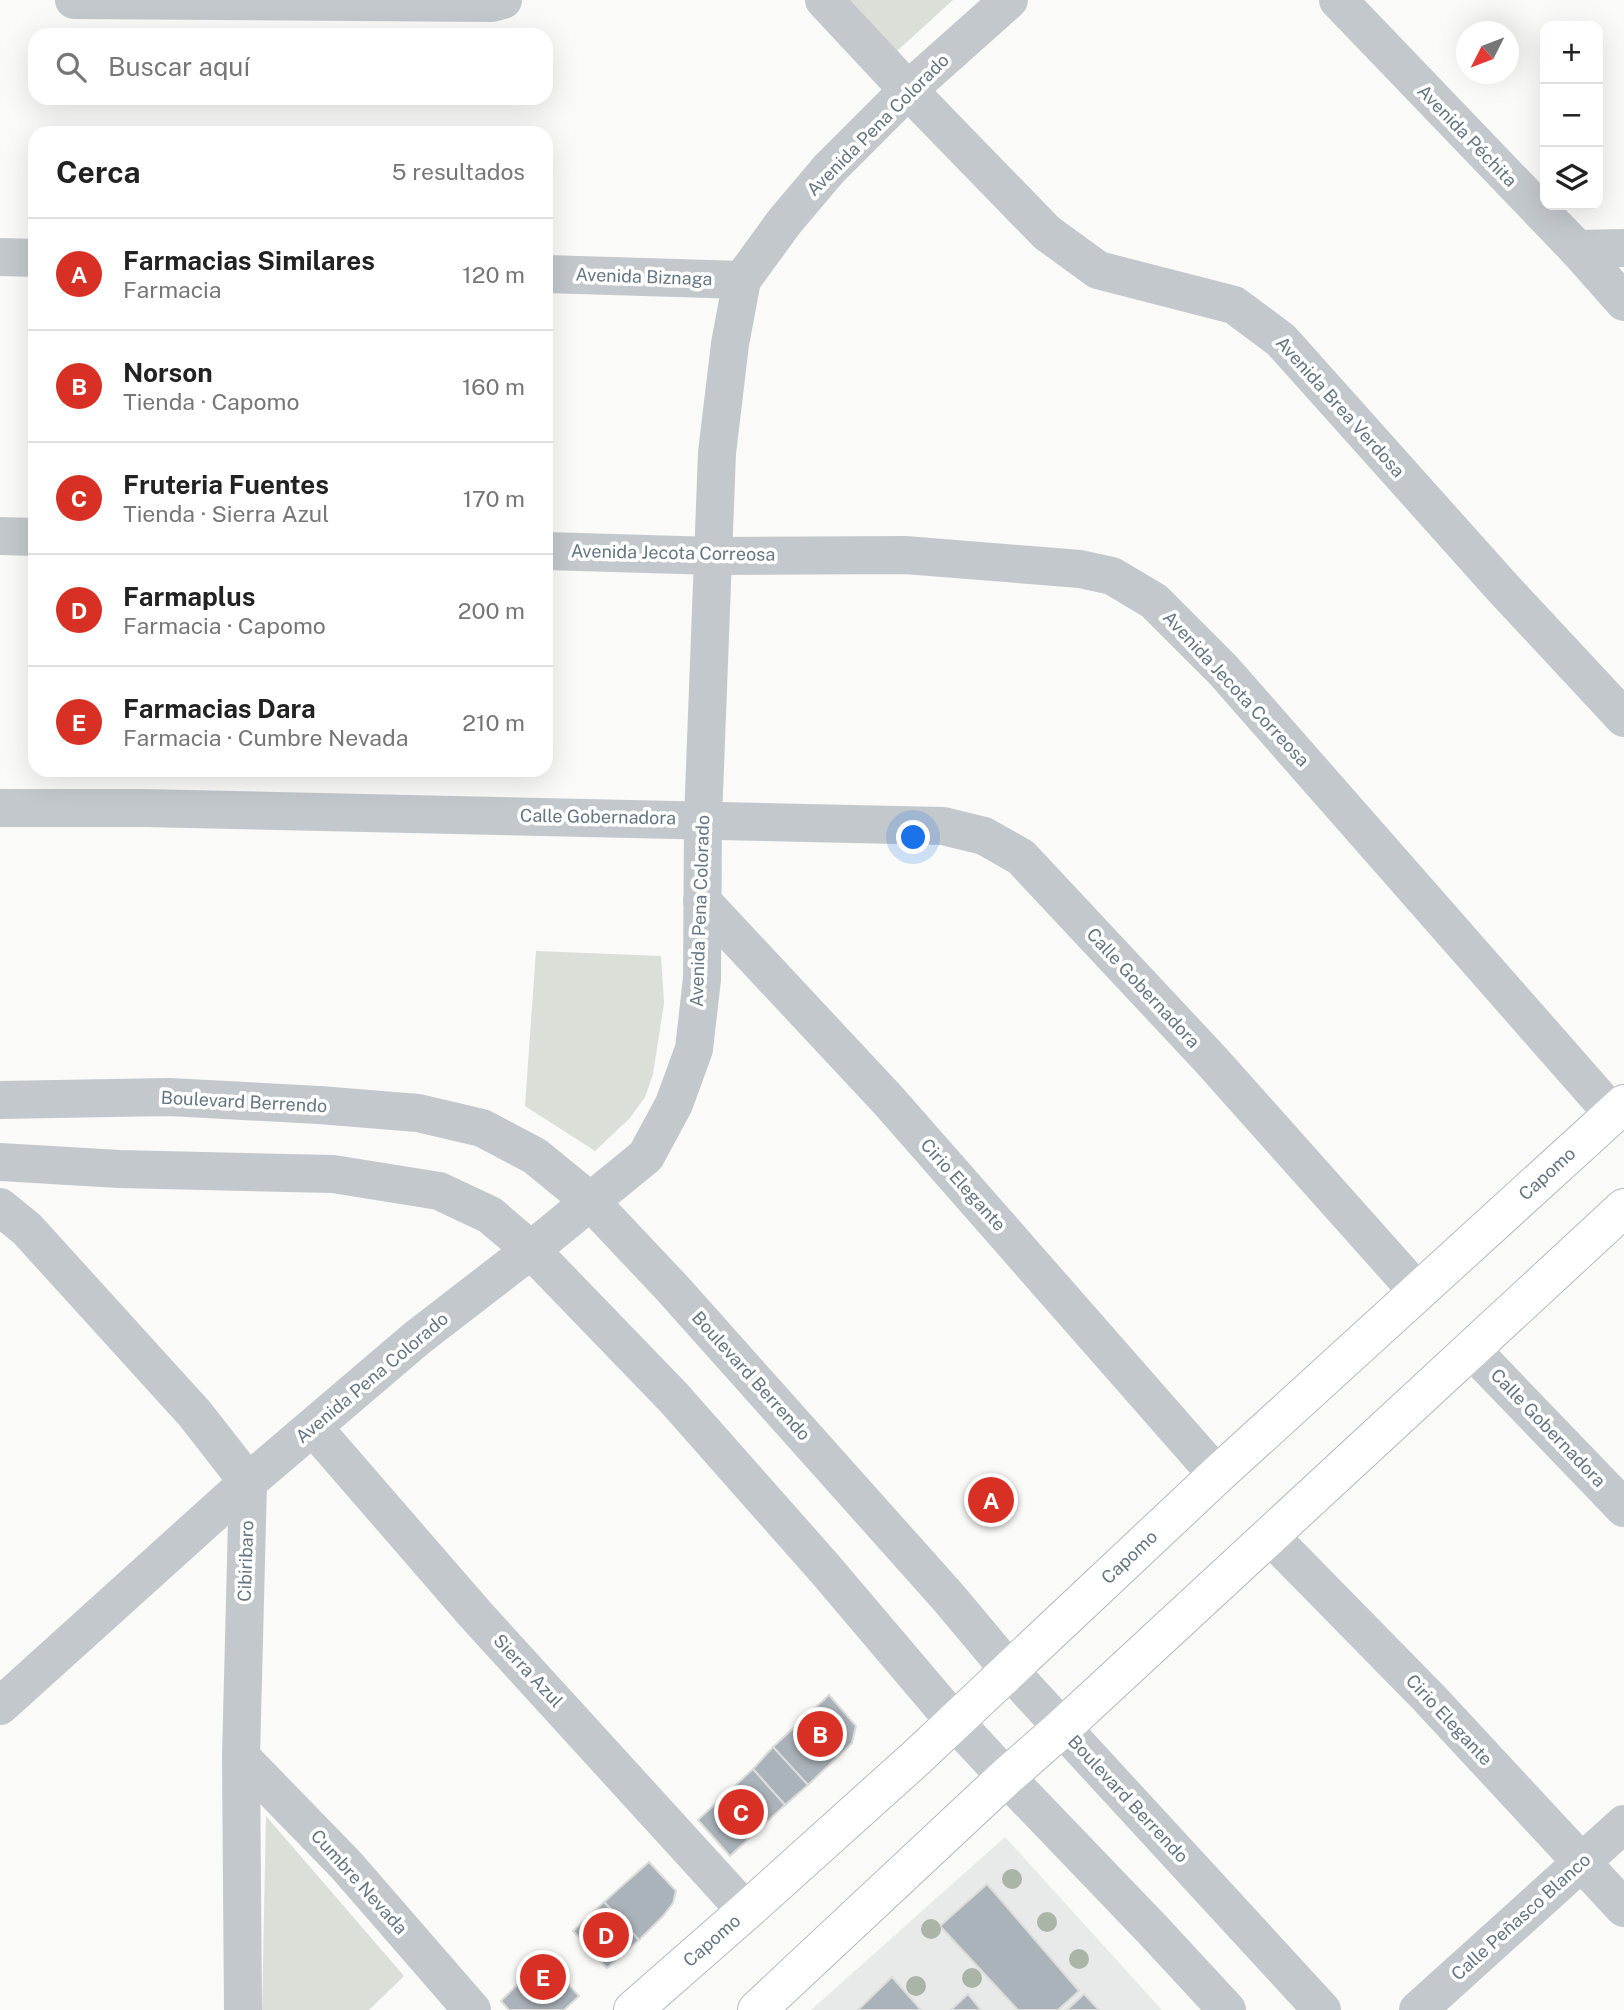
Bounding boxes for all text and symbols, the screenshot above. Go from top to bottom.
north arrow [1456,21,1519,84]
map controls [1540,21,1603,210]
button: + [1540,21,1603,84]
search box [28,28,553,105]
icon: search [52,48,90,86]
street label: Avenida Pena Colorado [802,49,953,200]
text: Buscar aquí [108,51,250,82]
street label: Avenida Péchita [1413,80,1521,191]
button: − [1540,84,1603,147]
button: layers [1540,147,1603,210]
text: Cerca [56,154,141,190]
text: 5 resultados [392,158,525,185]
text: Farmacias Similares [123,245,375,276]
text: A [71,261,87,288]
text: 120 m [462,261,525,288]
street label: Avenida Biznaga [575,264,713,289]
text: Farmacia [123,276,221,303]
street label: Avenida Brea Verdosa [1272,332,1409,481]
text: Norson [123,357,213,388]
text: B [71,373,87,400]
text: 160 m [462,373,525,400]
text: Tienda · Capomo [123,388,299,415]
text: Fruteria Fuentes [123,469,329,500]
text: C [71,485,87,512]
text: 170 m [463,485,525,512]
text: Tienda · Sierra Azul [123,500,329,527]
street label: Avenida Jecota Correosa [571,540,775,565]
text: Farmaplus [123,581,255,612]
text: D [71,597,87,624]
text: 200 m [458,597,525,624]
street label: Avenida Jecota Correosa [1159,607,1314,771]
text: Farmacia · Capomo [123,612,326,639]
text: Farmacias Dara [123,693,316,724]
text: E [72,709,86,736]
text: 210 m [462,709,525,736]
text: Farmacia · Cumbre Nevada [123,724,408,751]
street label: Calle Gobernadora [520,805,676,828]
street label: Avenida Pena Colorado [686,815,713,1007]
your location [896,820,930,854]
street label: Calle Gobernadora [1082,923,1204,1052]
street label: Boulevard Berrendo [160,1087,328,1116]
street label: Cirio Elegante [916,1134,1010,1235]
street label: Capomo [1514,1143,1579,1205]
street label: Boulevard Berrendo [688,1307,815,1445]
street label: Avenida Pena Colorado [291,1308,452,1447]
street label: Calle Gobernadora [1487,1364,1610,1491]
pin: A [968,1474,1014,1526]
street label: Cibiribaro [234,1520,257,1602]
street label: Capomo [1097,1526,1161,1588]
street label: Sierra Azul [489,1630,568,1712]
street label: Cirio Elegante [1402,1670,1497,1770]
pin: B [797,1708,843,1760]
street label: Boulevard Berrendo [1064,1731,1193,1867]
pin: C [718,1786,764,1838]
street label: Cumbre Nevada [307,1825,412,1938]
street label: Calle Peñasco Blanco [1447,1849,1594,1984]
pin: D [583,1909,629,1961]
street label: Capomo [679,1910,744,1971]
pin: E [520,1951,566,2003]

